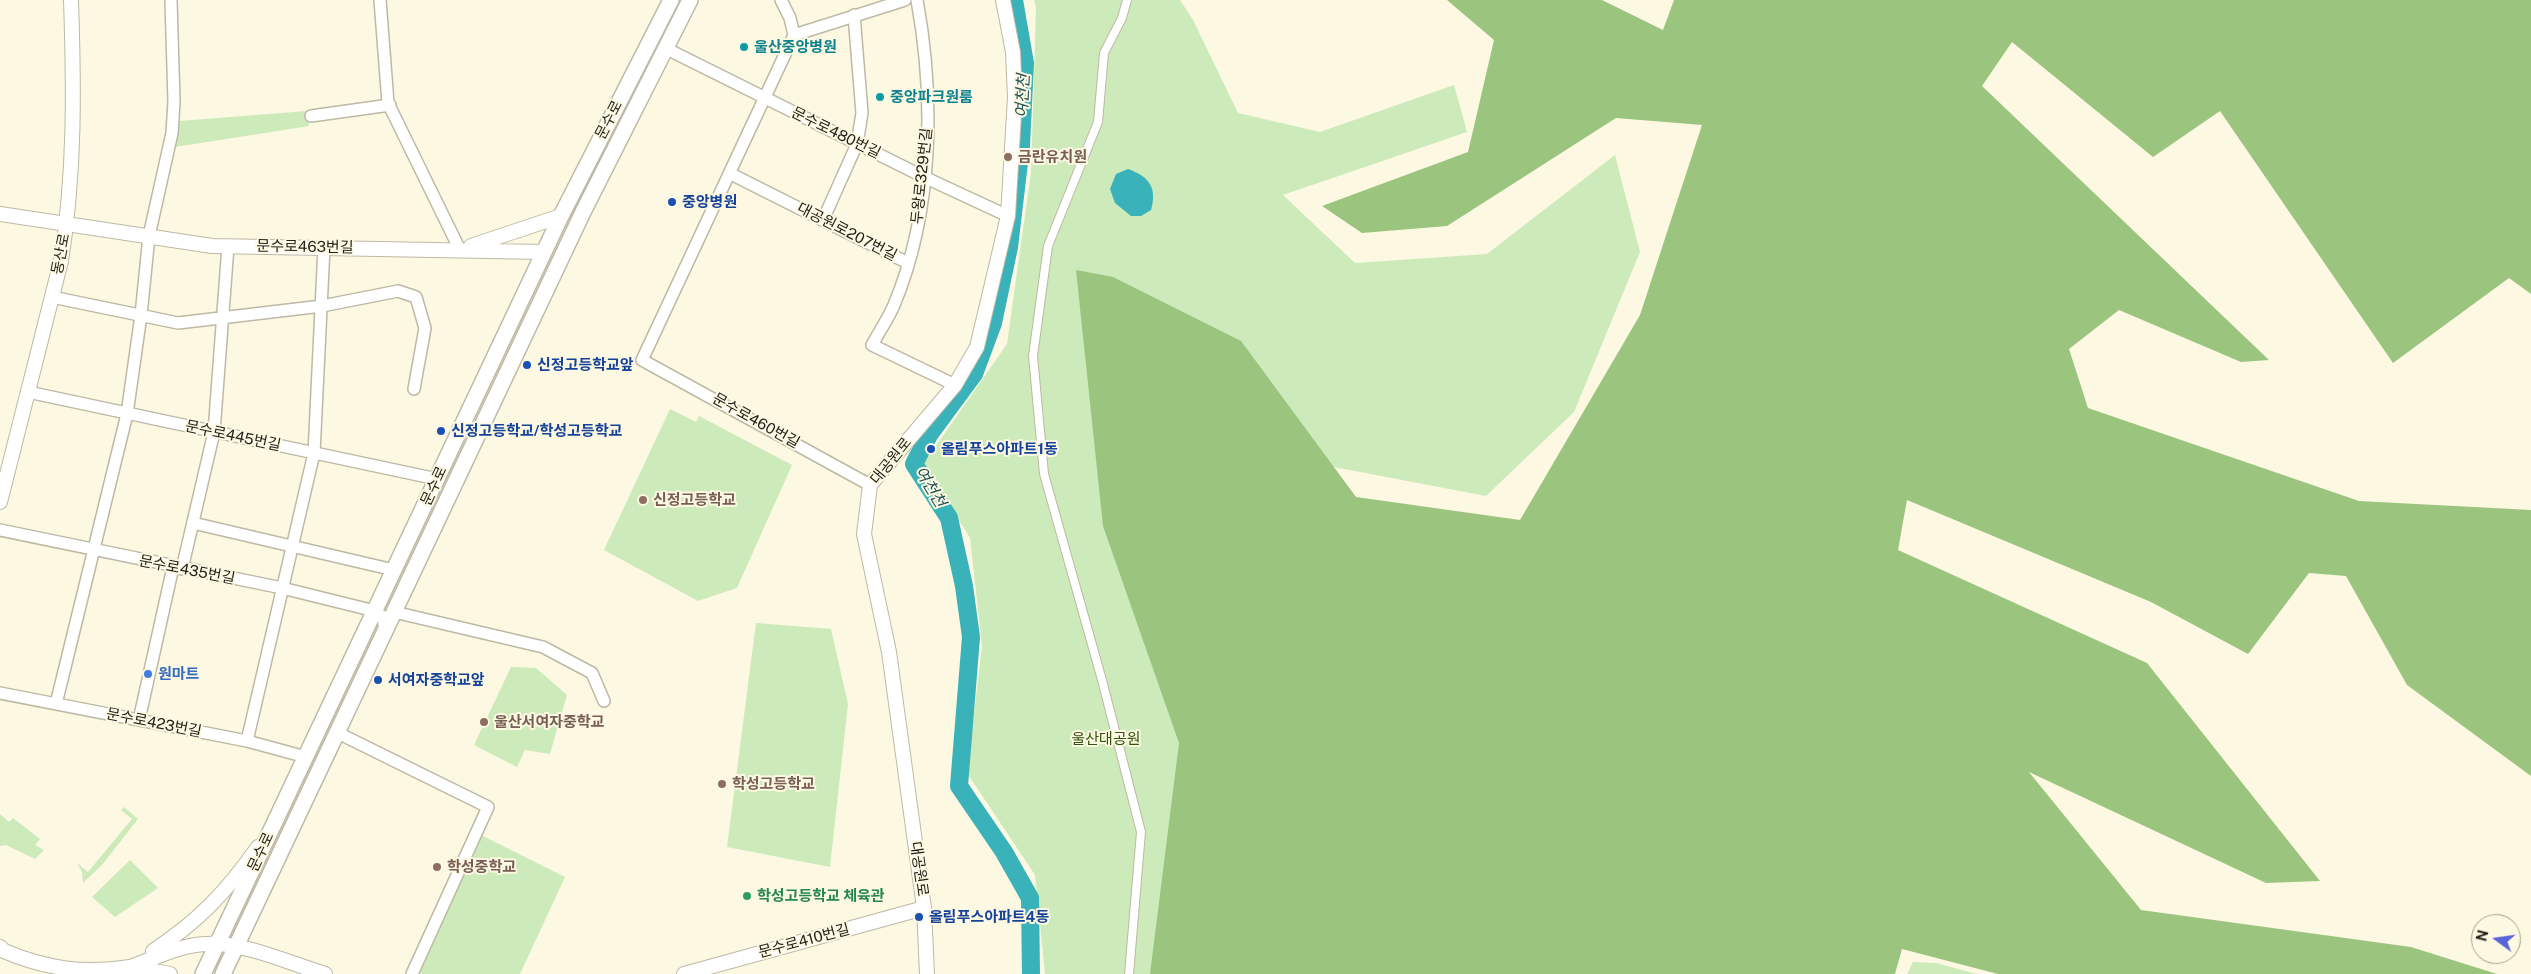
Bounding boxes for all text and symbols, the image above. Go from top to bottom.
place label: 울산중앙병원 [754,38,837,56]
marker: 울산중앙병원 [738,41,750,53]
water label: 여천천 [1012,73,1034,119]
place label: 중앙파크원룸 [890,88,973,106]
marker: 중앙파크원룸 [874,91,886,103]
street label: 문수로 [592,97,626,143]
street label: 문수로480번길 [788,104,884,162]
street label: 두왕로329번길 [908,127,936,225]
place label: 금란유치원 [1018,148,1087,166]
marker: 금란유치원 [1002,151,1014,163]
place label: 중앙병원 [682,193,737,211]
marker: 중앙병원 [666,196,678,208]
street label: 대공원로207번길 [794,199,900,265]
street label: 동산로 [48,232,74,276]
street label: 문수로463번길 [256,237,354,257]
place label: 신정고등학교앞 [537,356,634,374]
marker: 신정고등학교앞 [521,359,533,371]
street label: 문수로460번길 [709,390,803,452]
street label: 문수로445번길 [184,417,282,455]
place label: 신정고등학교/학성고등학교 [451,422,622,440]
marker: 신정고등학교/학성고등학교 [435,425,447,437]
street label: 대공원로 [867,434,915,488]
place label: 올림푸스아파트1동 [941,440,1058,458]
marker: 올림푸스아파트1동 [925,443,937,455]
street label: 문수로 [417,463,451,509]
water label: 여천천 [910,463,950,511]
place label: 신정고등학교 [653,491,736,509]
marker: 신정고등학교 [637,494,649,506]
street label: 문수로435번길 [137,552,237,588]
place label: 원마트 [158,665,199,683]
marker: 원마트 [142,668,154,680]
place label: 서여자중학교앞 [388,671,485,689]
marker: 서여자중학교앞 [372,674,384,686]
street label: 문수로423번길 [105,705,203,741]
place label: 울산서여자중학교 [494,713,604,731]
marker: 울산서여자중학교 [478,716,490,728]
park label: 울산대공원 [1072,730,1140,748]
place label: 학성고등학교 [732,775,815,793]
marker: 학성고등학교 [716,778,728,790]
street label: 문수로 [244,829,278,875]
street label: 대공원로 [906,840,932,898]
place label: 학성중학교 [447,858,516,876]
marker: 학성중학교 [431,861,443,873]
place label: 학성고등학교 체육관 [757,887,885,905]
marker: 학성고등학교 체육관 [741,890,753,902]
place label: 올림푸스아파트4동 [929,908,1049,926]
marker: 올림푸스아파트4동 [913,911,925,923]
north arrow [2471,914,2521,964]
street label: 문수로410번길 [756,920,852,962]
text: N [2473,928,2492,943]

